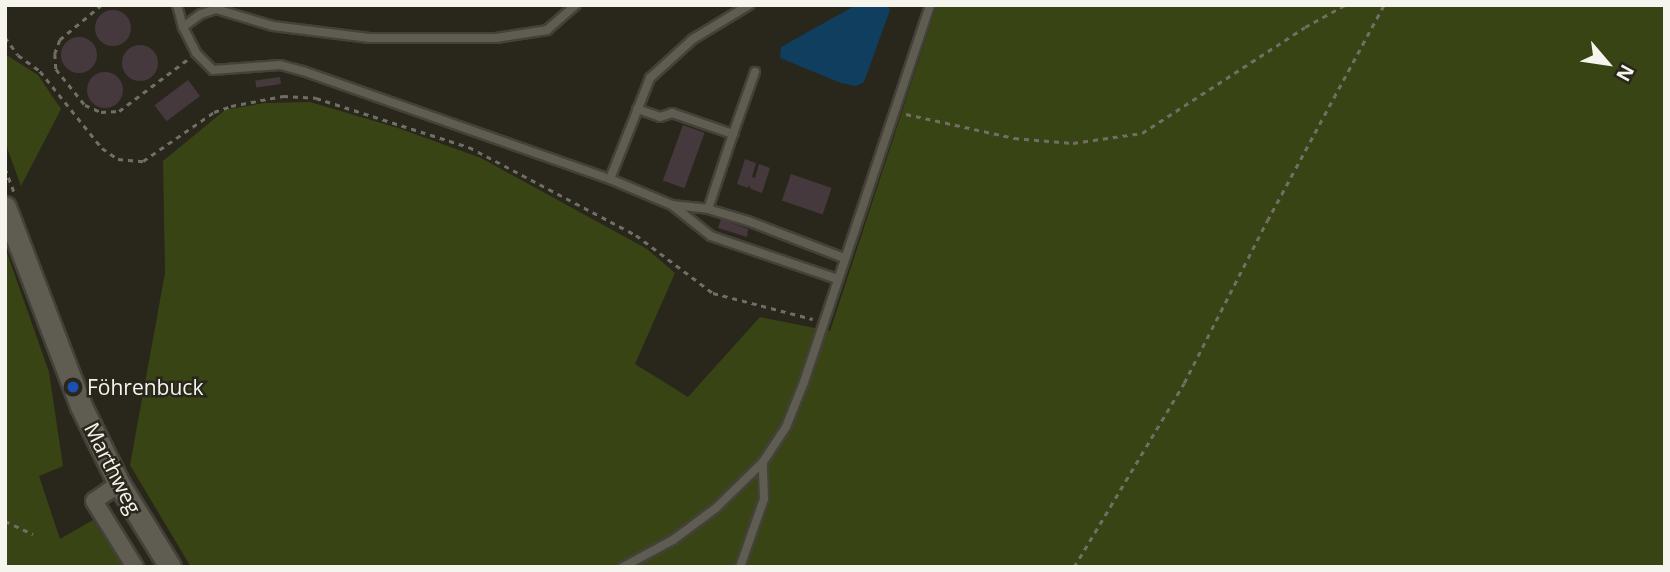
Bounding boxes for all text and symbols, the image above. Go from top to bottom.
north arrow [1572,28,1642,98]
text: N [1610,60,1640,86]
place label: Föhrenbuck [87,374,203,400]
marker: Föhrenbuck [65,379,81,395]
street label: Marthweg [79,418,147,518]

